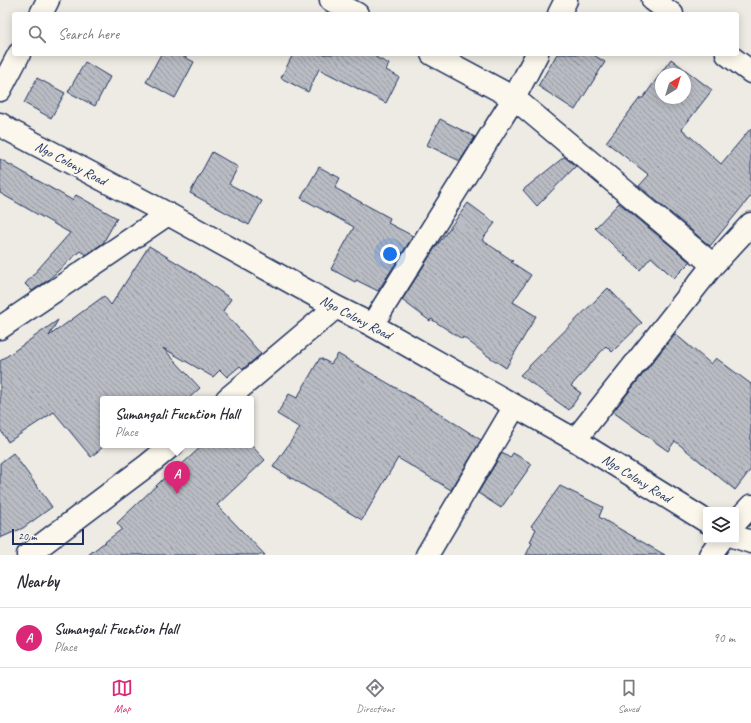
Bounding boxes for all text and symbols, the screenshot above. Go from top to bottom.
search box [12,12,739,56]
icon: search [26,23,48,45]
text: Search here [58,25,119,44]
north arrow [655,68,691,104]
street label: Ngo Colony Road [32,137,112,191]
your location [380,244,400,264]
street label: Ngo Colony Road [317,291,397,345]
popup [100,396,254,448]
text: Sumangali Fucntion Hall [115,405,239,424]
text: Place [115,424,138,440]
street label: Ngo Colony Road [599,450,677,508]
pin: A [164,461,190,494]
map controls [703,507,739,543]
button: layers [703,507,739,543]
scale bar [12,527,84,546]
text: 20 m [18,529,37,543]
text: Nearby [16,571,59,592]
text: Sumangali Fucntion Hall [54,620,178,639]
text: A [26,630,32,646]
text: 90 m [713,630,735,646]
text: Place [54,639,77,655]
tab: Map [111,677,133,715]
tab: Directions [356,677,395,715]
tab: Saved [618,677,640,715]

